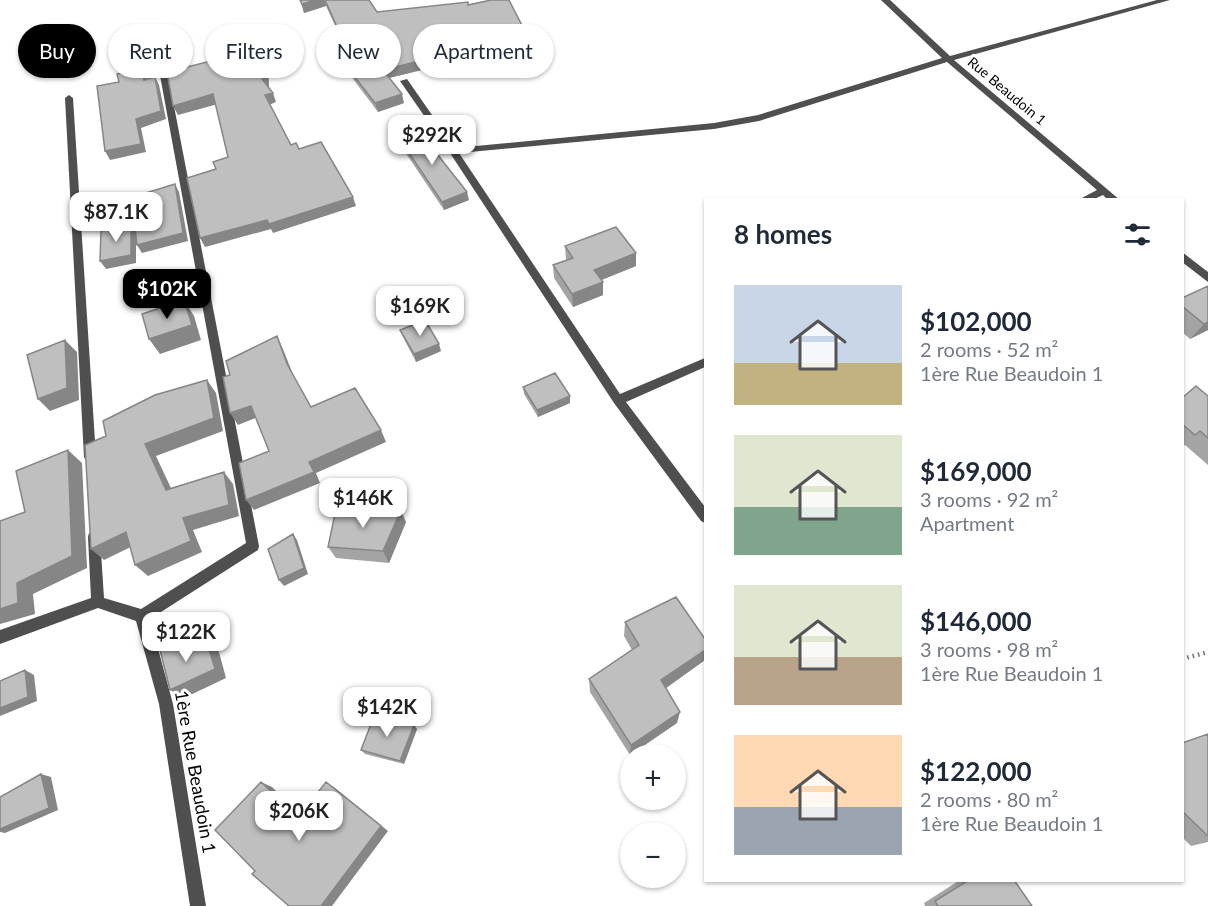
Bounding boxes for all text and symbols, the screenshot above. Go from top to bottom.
chip: Buy [18,24,96,78]
chip: Rent [108,24,193,78]
chip: Filters [205,24,304,78]
chip: New [316,24,401,78]
chip: Apartment [413,24,554,78]
street label: Rue Beaudoin 1 [965,53,1050,128]
pin: $292K [390,115,474,166]
text: $292K [402,122,462,146]
pin: $87.1K [67,192,165,243]
text: $87.1K [84,199,148,223]
text: 8 homes [734,218,832,250]
icon: filters [1121,218,1154,251]
pin: $102K [125,269,209,320]
text: $102K [137,276,197,300]
pin: $169K [378,286,462,337]
text: $169K [390,293,450,317]
text: $102,000 [920,305,1032,337]
icon: home [782,309,854,381]
text: 2 rooms · 52 m² [920,337,1058,361]
text: 1ère Rue Beaudoin 1 [920,361,1103,385]
text: $169,000 [920,455,1032,487]
icon: home [782,459,854,531]
pin: $146K [321,478,405,529]
text: $146K [333,485,393,509]
text: 3 rooms · 92 m² [920,487,1058,511]
text: Apartment [920,511,1014,535]
text: $146,000 [920,605,1032,637]
icon: home [782,609,854,681]
pin: $122K [144,612,228,663]
text: $122K [156,619,216,643]
text: 3 rooms · 98 m² [920,637,1058,661]
text: 1ère Rue Beaudoin 1 [920,661,1103,685]
pin: $142K [345,687,429,738]
street label: 1ère Rue Beaudoin 1 [171,689,221,855]
text: $142K [357,694,417,718]
map controls [620,744,686,888]
button: + [620,744,686,810]
text: $122,000 [920,755,1032,787]
icon: home [782,759,854,831]
text: 2 rooms · 80 m² [920,787,1058,811]
pin: $206K [257,791,341,842]
text: $206K [269,798,329,822]
text: 1ère Rue Beaudoin 1 [920,811,1103,835]
button: − [620,822,686,888]

